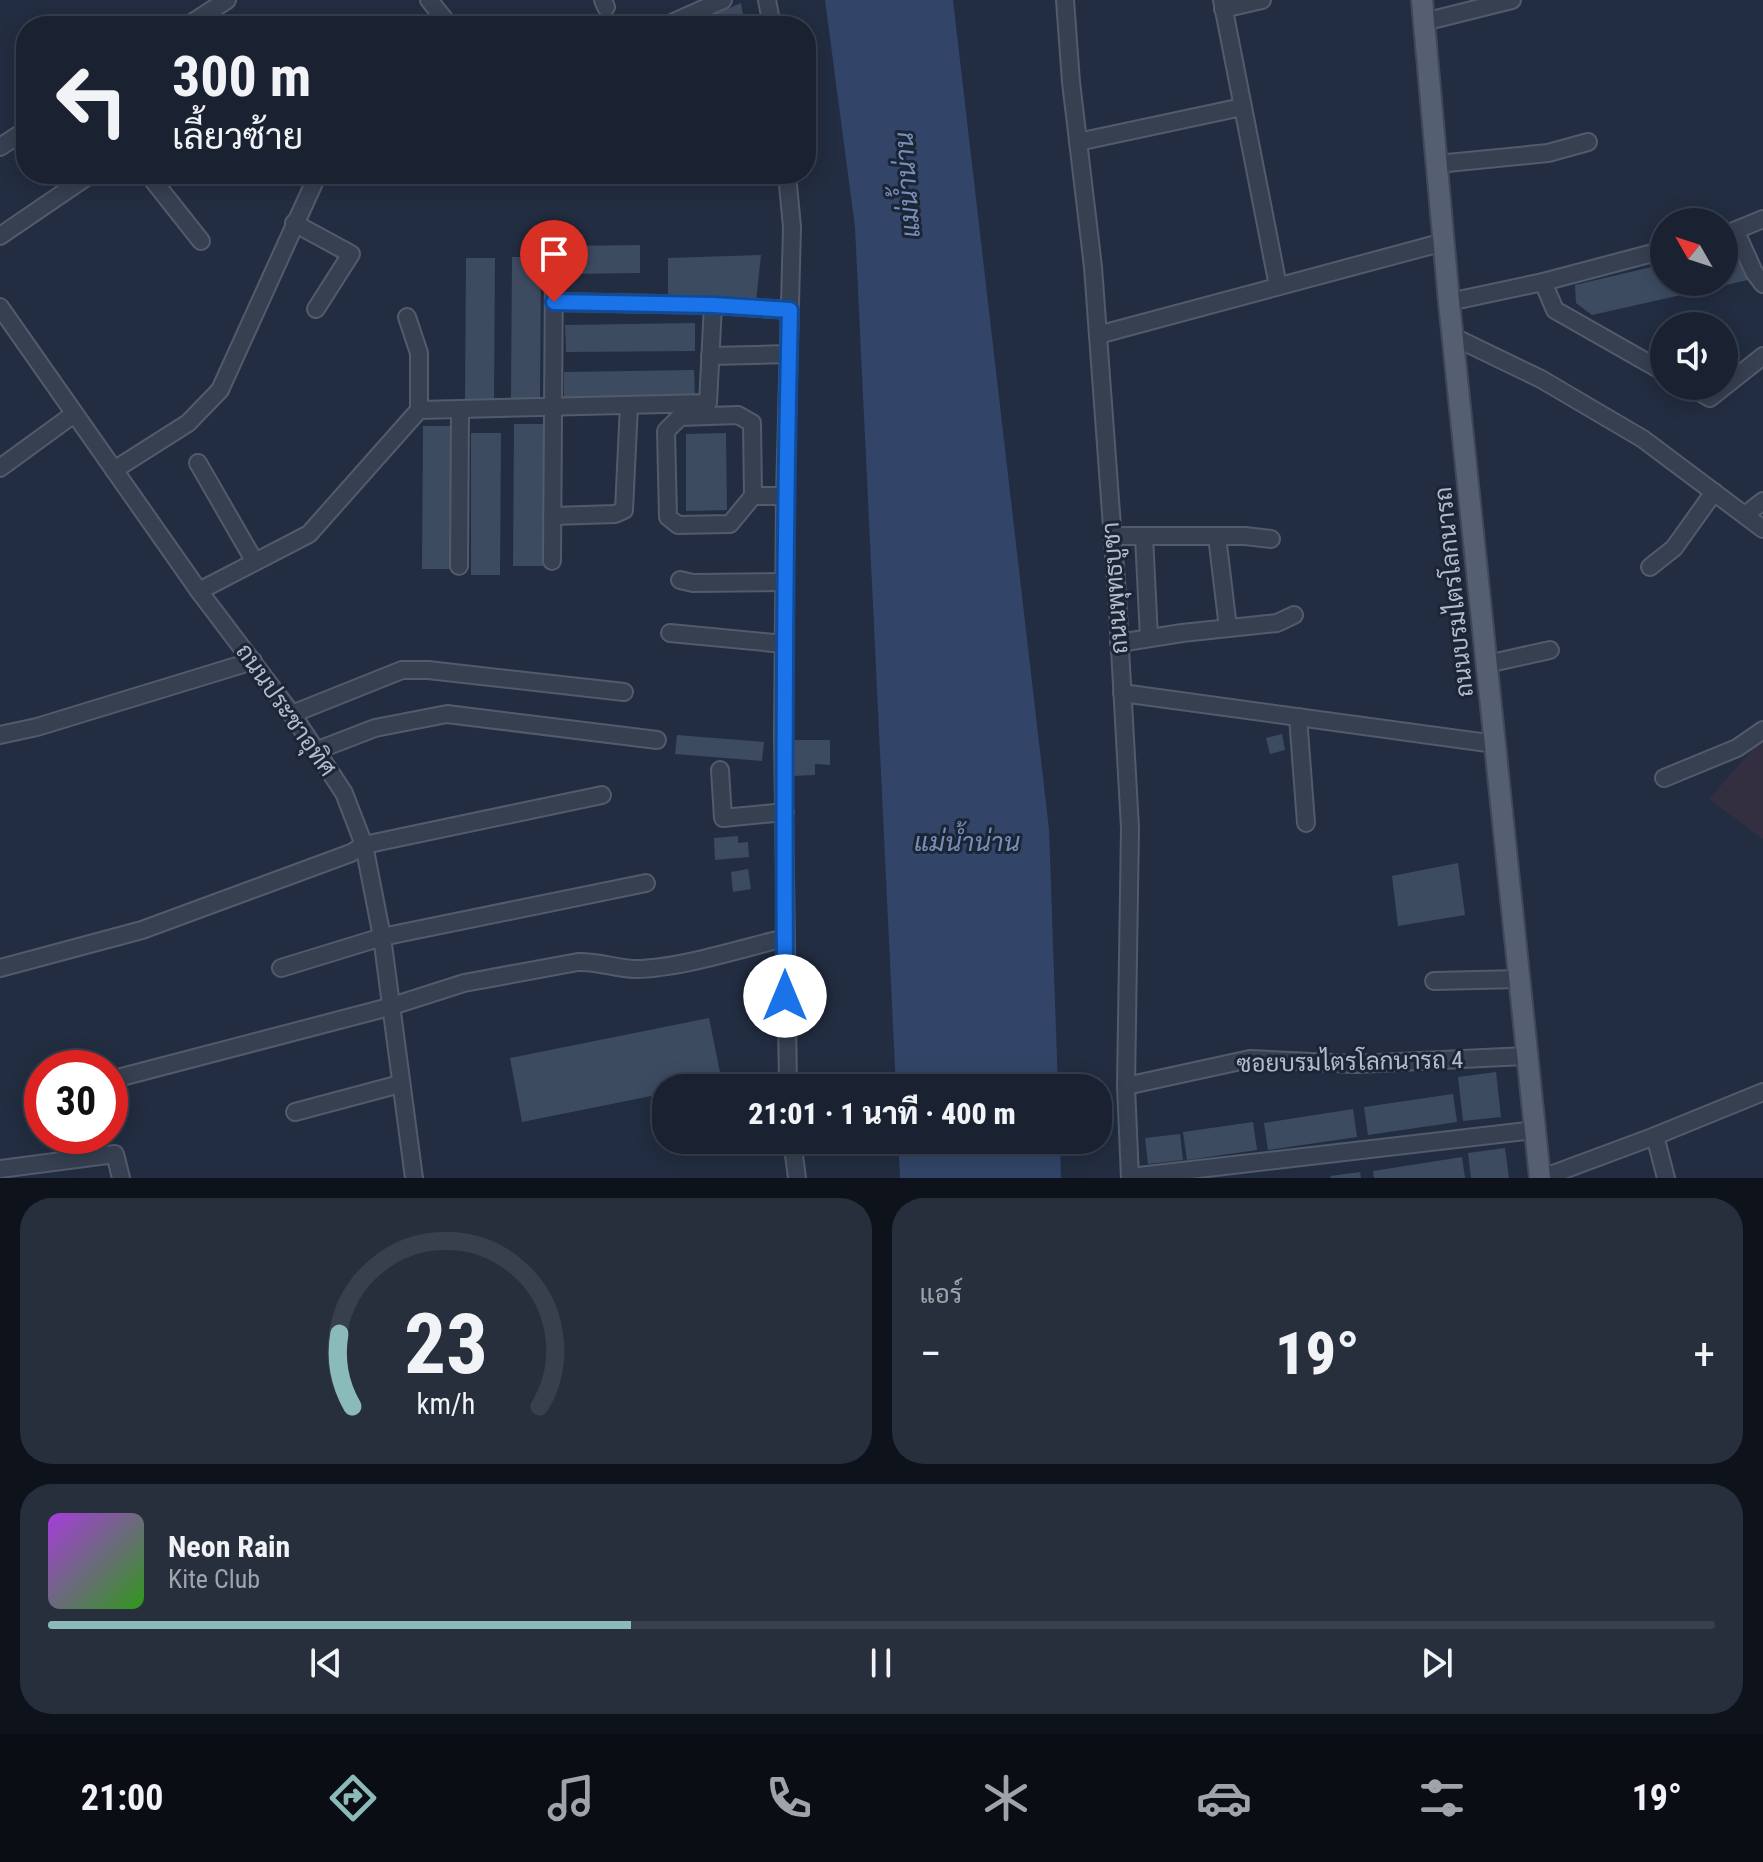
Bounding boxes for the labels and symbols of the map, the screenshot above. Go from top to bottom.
water label: แม่น้ำน่าน [882,131,926,239]
north arrow [1650,208,1738,296]
pin [520,220,588,302]
street label: ถนนบรมไตรโลกนารถ [1427,485,1479,699]
street label: ถนนพุทธบูชา [1096,521,1137,655]
street label: ถนนประชาอุทิศ [228,638,342,783]
water label: แม่น้ำน่าน [914,821,1020,857]
position arrow [743,954,827,1038]
street label: ซอยบรมไตรโลกนารถ 4 [1236,1044,1464,1078]
speed limit sign: 30 [24,1050,128,1154]

